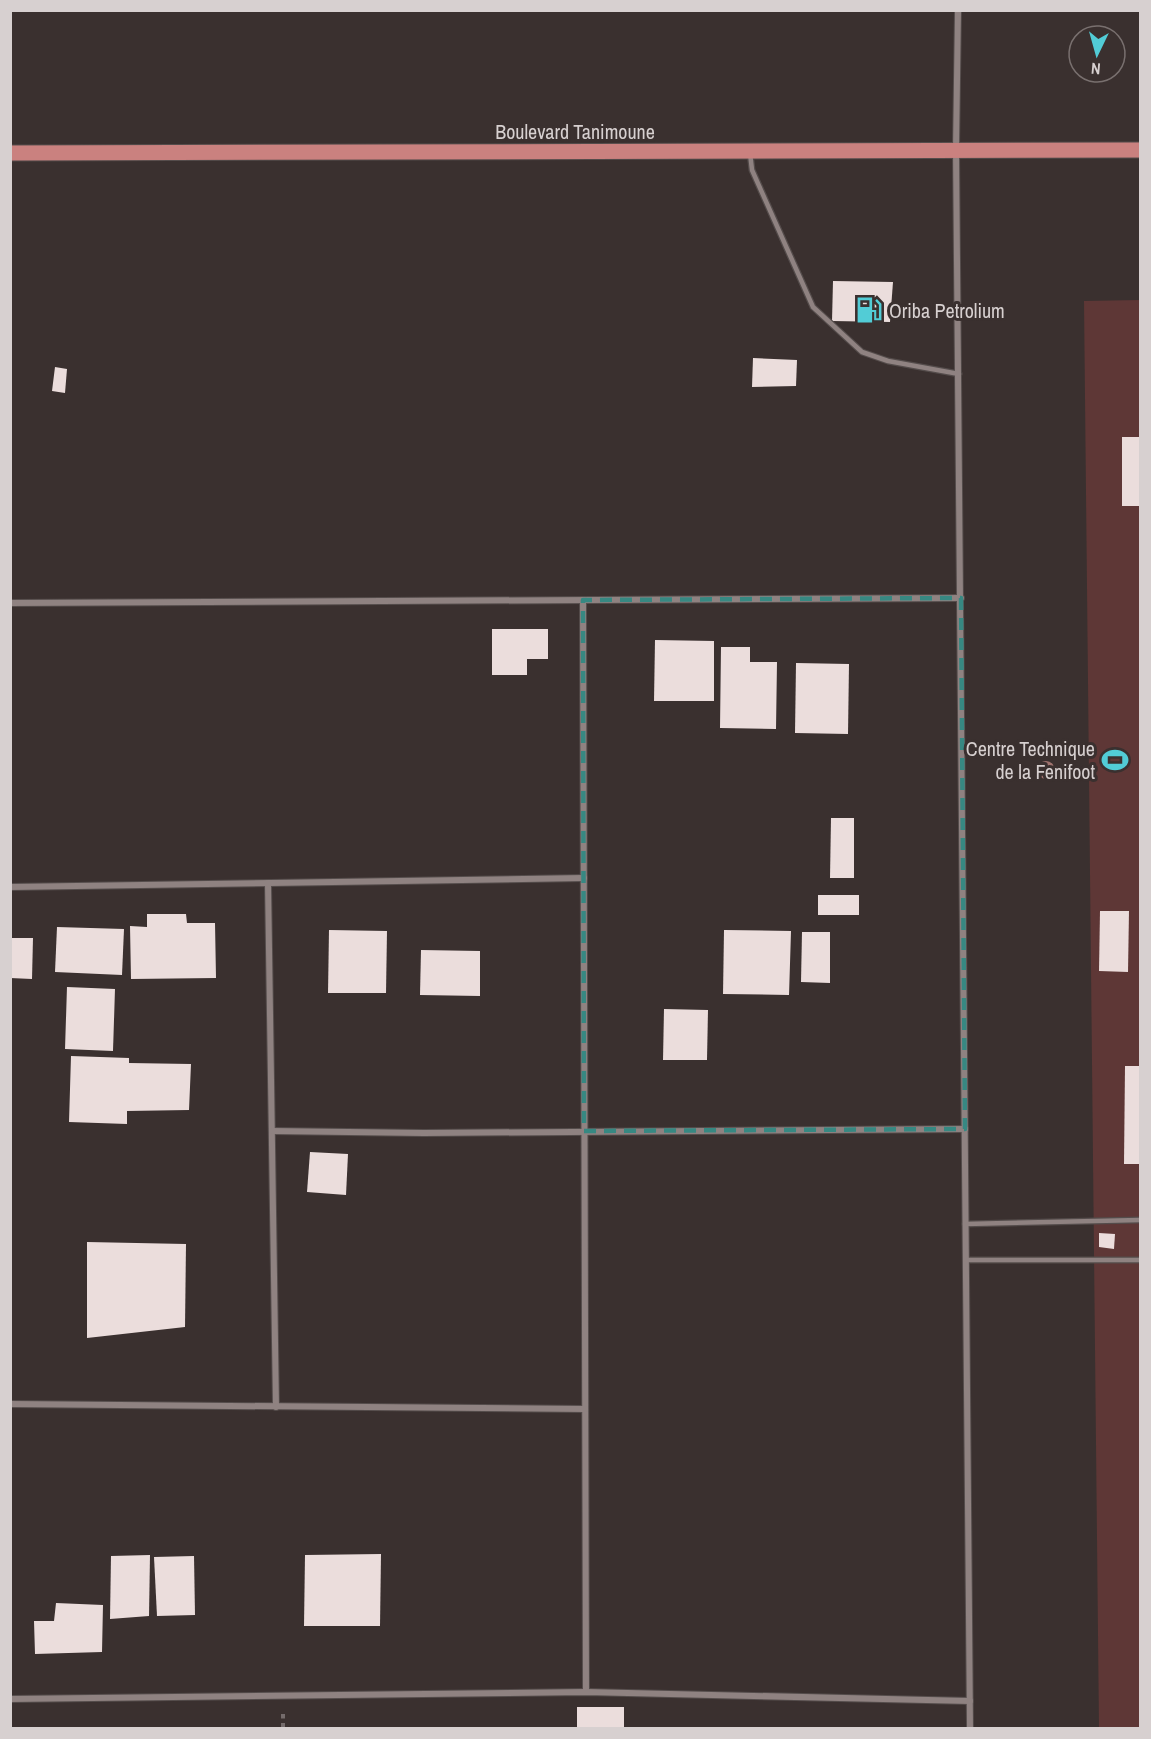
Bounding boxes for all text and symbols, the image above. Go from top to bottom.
north arrow [1067,24,1127,84]
text: N [1090,58,1101,80]
street label: Boulevard Tanimoune [495,118,655,145]
fuel station icon: Oriba Petrolium [854,295,884,325]
place label: Oriba Petrolium [889,297,1005,324]
place label: Centre Technique de la Fenifoot [966,735,1095,785]
sports icon: Centre Technique de la Fenifoot [1100,745,1130,775]

